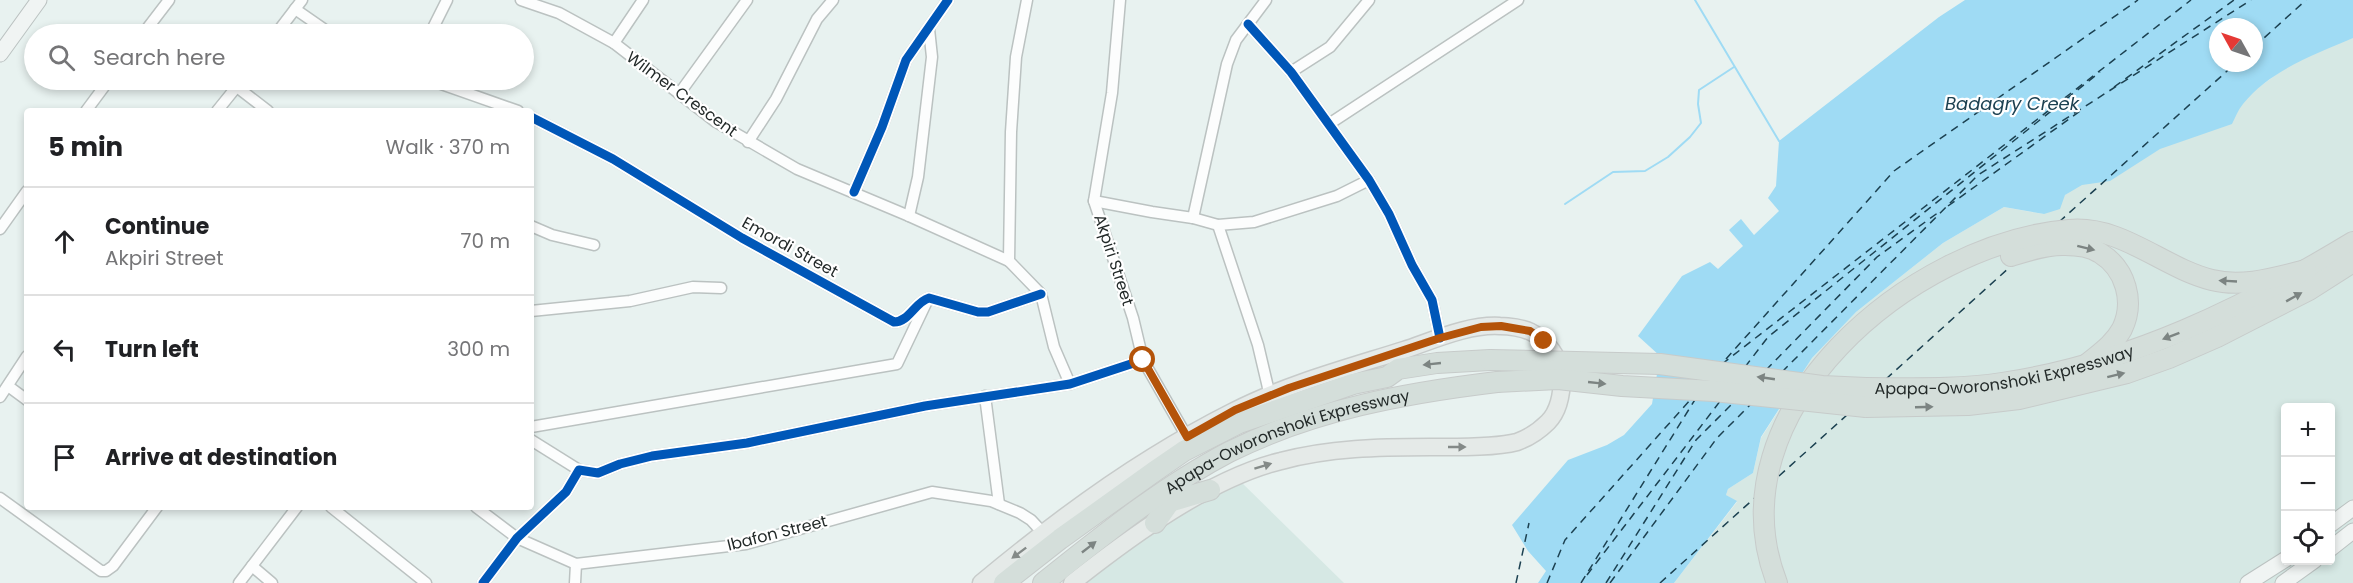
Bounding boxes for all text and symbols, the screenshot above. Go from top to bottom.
north arrow [2209,18,2263,72]
search box [24,24,534,90]
icon: search [45,41,78,74]
text: Search here [93,42,226,73]
street label: Wilmer Crescent [622,46,742,142]
water label: Badagry Creek [1945,91,2080,116]
text: 5 min [48,129,123,165]
text: Walk · 370 m [386,133,510,161]
text: Continue [105,211,209,242]
street label: Emordi Street [738,211,842,283]
street label: Akpiri Street [1088,211,1140,309]
icon: ahead [48,225,81,258]
text: 70 m [461,227,510,255]
text: Akpiri Street [105,244,224,272]
one-way arrow [2077,244,2095,254]
one-way arrow [2218,277,2237,286]
one-way arrow [2286,292,2303,302]
route end [1530,327,1556,353]
one-way arrow [2162,332,2180,342]
icon: left [48,333,81,366]
text: Turn left [105,334,199,365]
text: 300 m [447,335,510,363]
street label: Apapa-Oworonshoki Expressway [1874,339,2137,400]
route start [1129,346,1155,372]
one-way arrow [1423,359,1442,369]
one-way arrow [2107,370,2125,380]
one-way arrow [1756,374,1775,383]
one-way arrow [1587,378,1606,388]
street label: Apapa-Oworonshoki Expressway [1160,384,1411,499]
one-way arrow [1915,402,1934,412]
map controls [2281,403,2335,565]
button: + [2281,403,2335,457]
icon: arrive [48,441,81,474]
text: Arrive at destination [105,442,337,473]
one-way arrow [1447,442,1466,451]
button: − [2281,457,2335,511]
one-way arrow [1254,461,1272,470]
street label: Ibafon Street [725,509,830,557]
button: locate [2281,511,2335,565]
one-way arrow [1081,540,1097,553]
one-way arrow [1012,546,1027,558]

